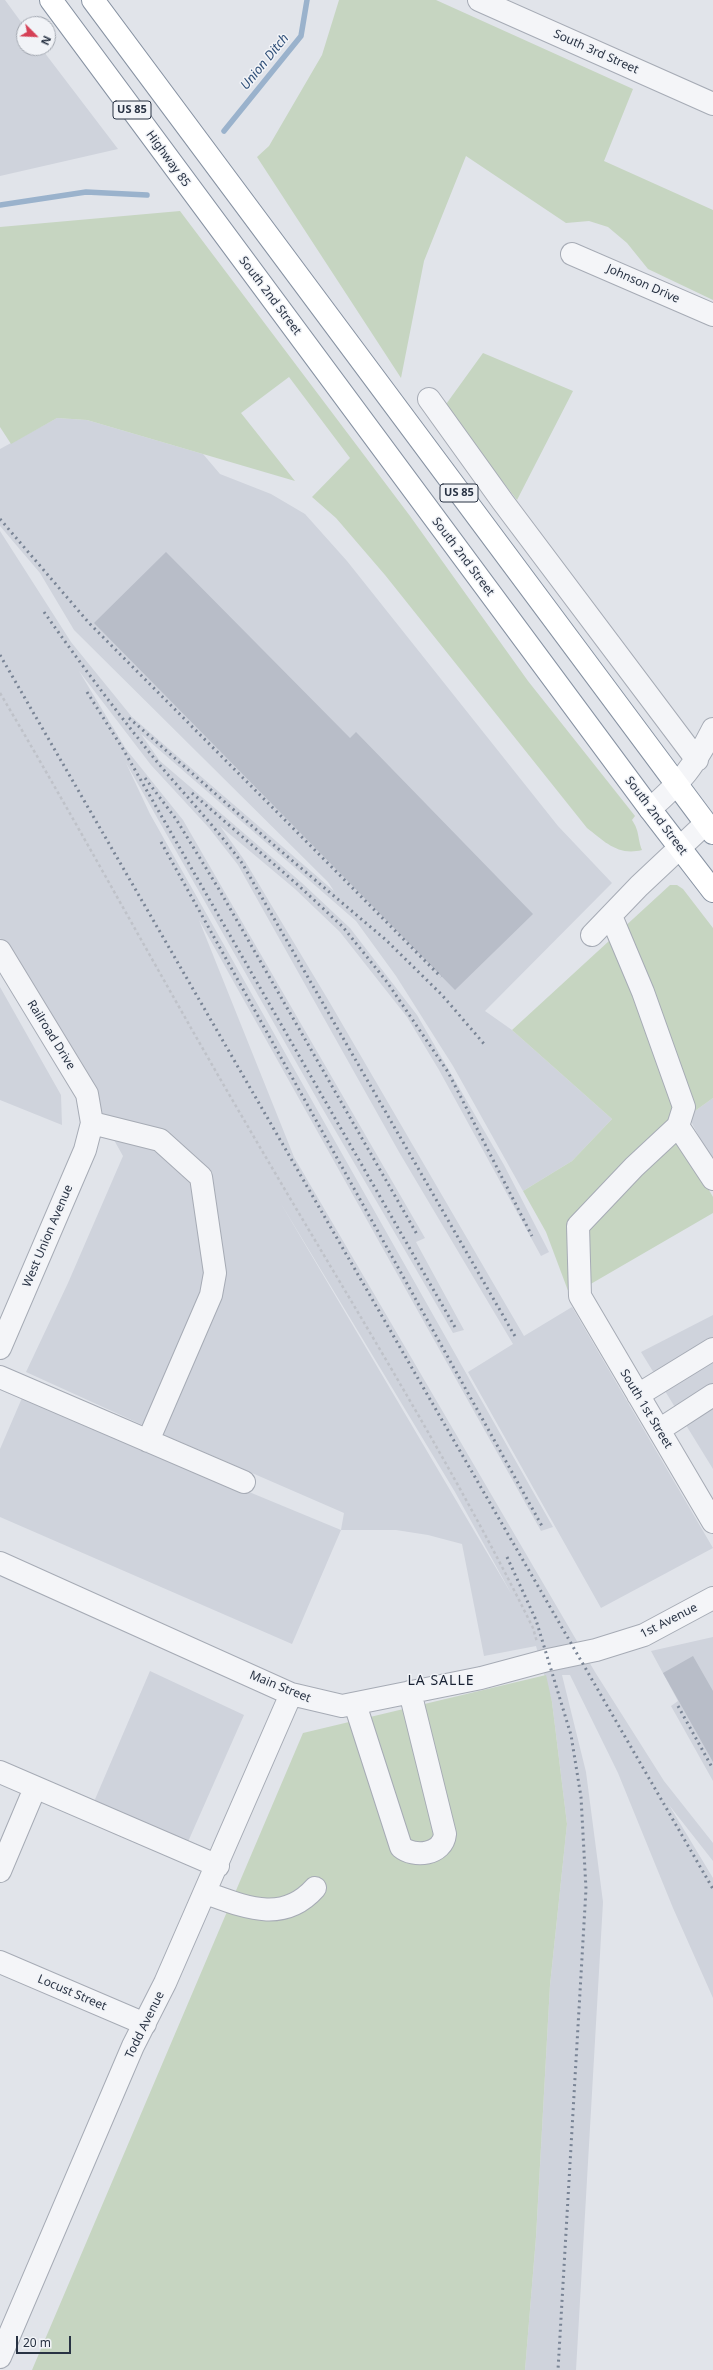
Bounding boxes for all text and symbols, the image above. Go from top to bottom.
north arrow [16,16,56,56]
street label: South 3rd Street [551,27,641,77]
water label: Union Ditch [238,31,292,93]
text: N [38,34,55,48]
road number: US 85 [113,101,151,119]
street label: Highway 85 [143,128,193,190]
street label: South 2nd Street [236,254,304,338]
street label: Johnson Drive [604,261,682,307]
road number: US 85 [440,484,478,502]
street label: South 2nd Street [429,515,497,599]
street label: South 2nd Street [622,774,690,858]
street label: Railroad Drive [24,998,78,1072]
street label: West Union Avenue [20,1183,76,1289]
street label: South 1st Street [617,1367,675,1451]
street label: 1st Avenue [638,1600,700,1642]
street label: Main Street [247,1668,313,1706]
district label: LA SALLE [407,1673,475,1689]
street label: Locust Street [35,1972,109,2014]
street label: Todd Avenue [123,1989,167,2061]
scale bar [18,2328,73,2354]
text: 20 m [23,2334,51,2351]

